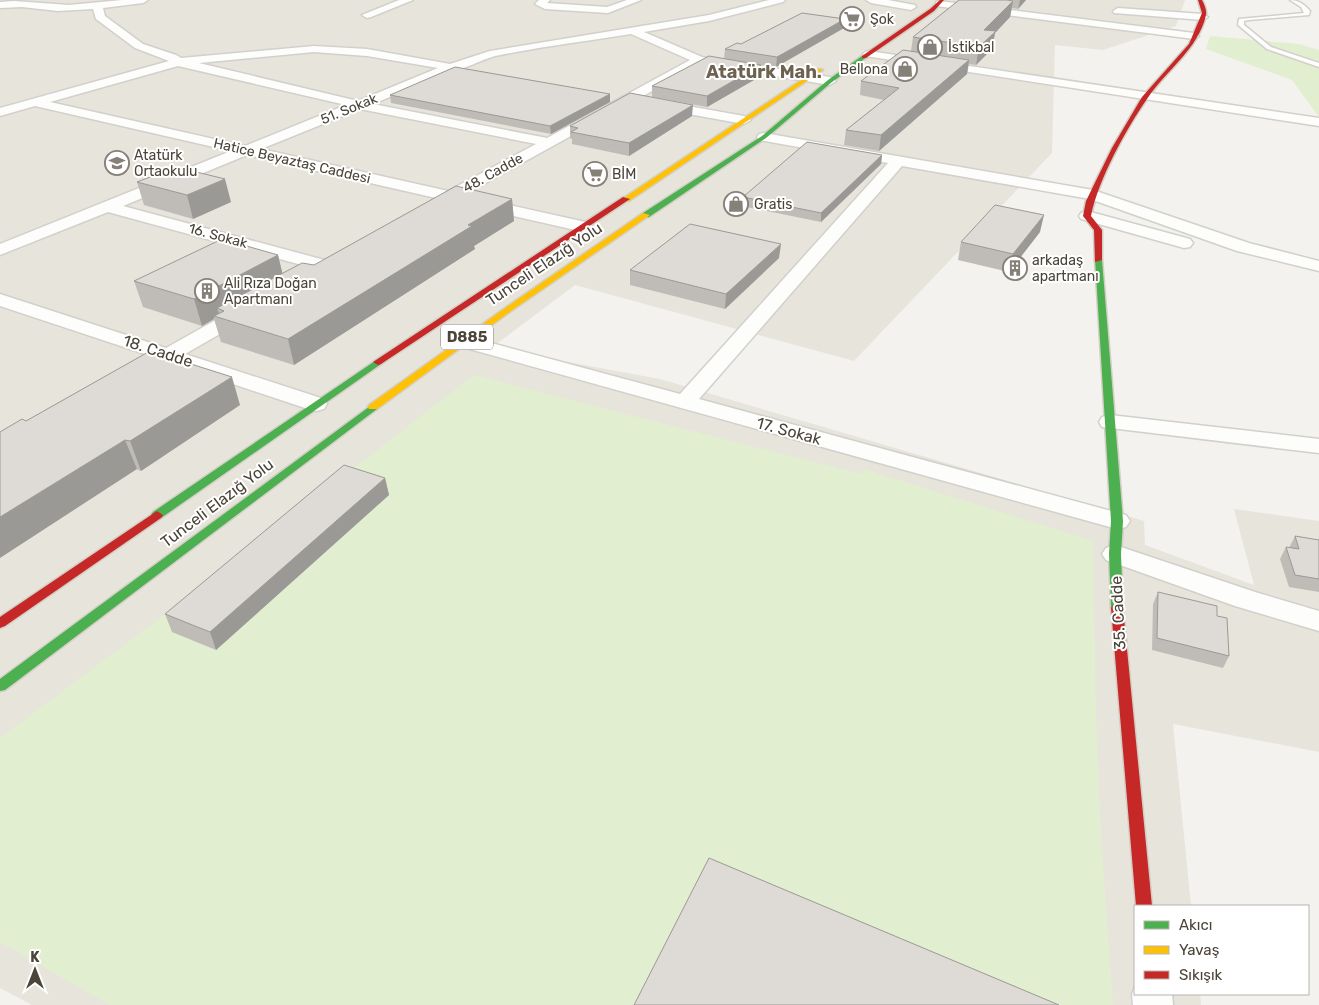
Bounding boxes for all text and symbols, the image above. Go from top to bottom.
supermarket icon: Şok [839,6,865,32]
place label: Şok [870,11,895,28]
shop icon: İstikbal [917,34,943,60]
place label: İstikbal [948,39,995,56]
shop icon: Bellona [892,56,918,82]
district label: Atatürk Mah. [706,61,822,83]
place label: Bellona [840,61,888,78]
street label: 51. Sokak [318,90,381,128]
street label: Hatice Beyaztaş Caddesi [212,135,372,187]
place label: Atatürk Ortaokulu [134,147,198,180]
street label: 48. Cadde [460,149,526,196]
school or university icon: Atatürk Ortaokulu [104,150,130,176]
supermarket icon: BİM [582,161,608,187]
place label: BİM [612,166,636,183]
shop icon: Gratis [723,191,749,217]
place label: Gratis [754,196,792,213]
street label: Tunceli Elazığ Yolu [482,218,606,310]
street label: 16. Sokak [187,220,250,252]
place label: arkadaş apartmanı [1032,252,1099,285]
building icon: arkadaş apartmanı [1002,255,1028,281]
place label: Ali Rıza Doğan Apartmanı [224,275,317,308]
building icon: Ali Rıza Doğan Apartmanı [194,278,220,304]
road number: D885 [441,324,493,350]
street label: 18. Cadde [121,331,195,371]
street label: 17. Sokak [755,413,824,449]
street label: Tunceli Elazığ Yolu [157,455,277,551]
street label: 35. Cadde [1107,575,1129,651]
legend [1134,905,1309,995]
text: Akıcı [1179,916,1212,934]
text: Yavaş [1179,941,1220,959]
north arrow [10,945,60,995]
text: K [30,949,40,966]
text: Sıkışık [1179,966,1223,984]

